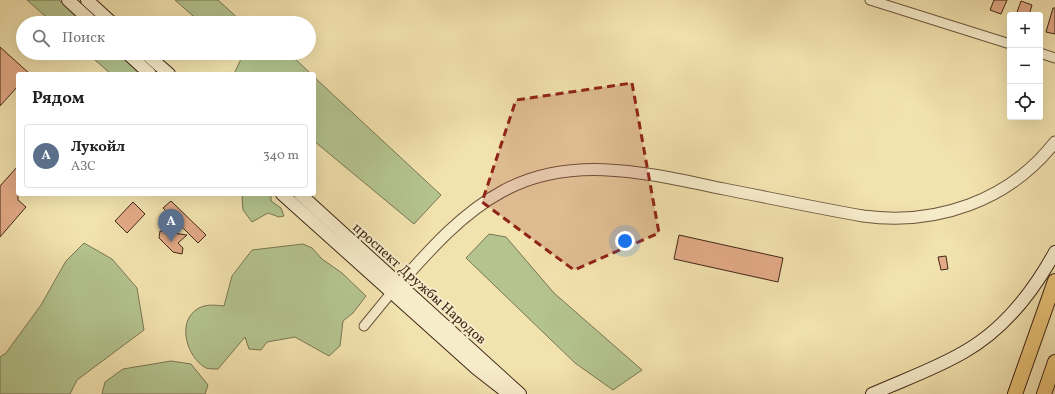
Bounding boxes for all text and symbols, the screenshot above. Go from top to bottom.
map controls [1007,12,1043,120]
button: + [1007,12,1043,48]
search box [16,16,316,60]
icon: search [30,27,52,49]
text: Поиск [62,28,105,49]
button: − [1007,48,1043,84]
button: locate [1007,84,1043,120]
text: Рядом [32,87,85,110]
text: Лукойл [71,137,125,158]
text: A [41,147,51,165]
text: 340 m [263,147,299,165]
text: АЗС [71,158,96,176]
pin: A [158,209,184,242]
street label: проспект Дружбы Народов [348,219,490,349]
your location [615,231,635,251]

